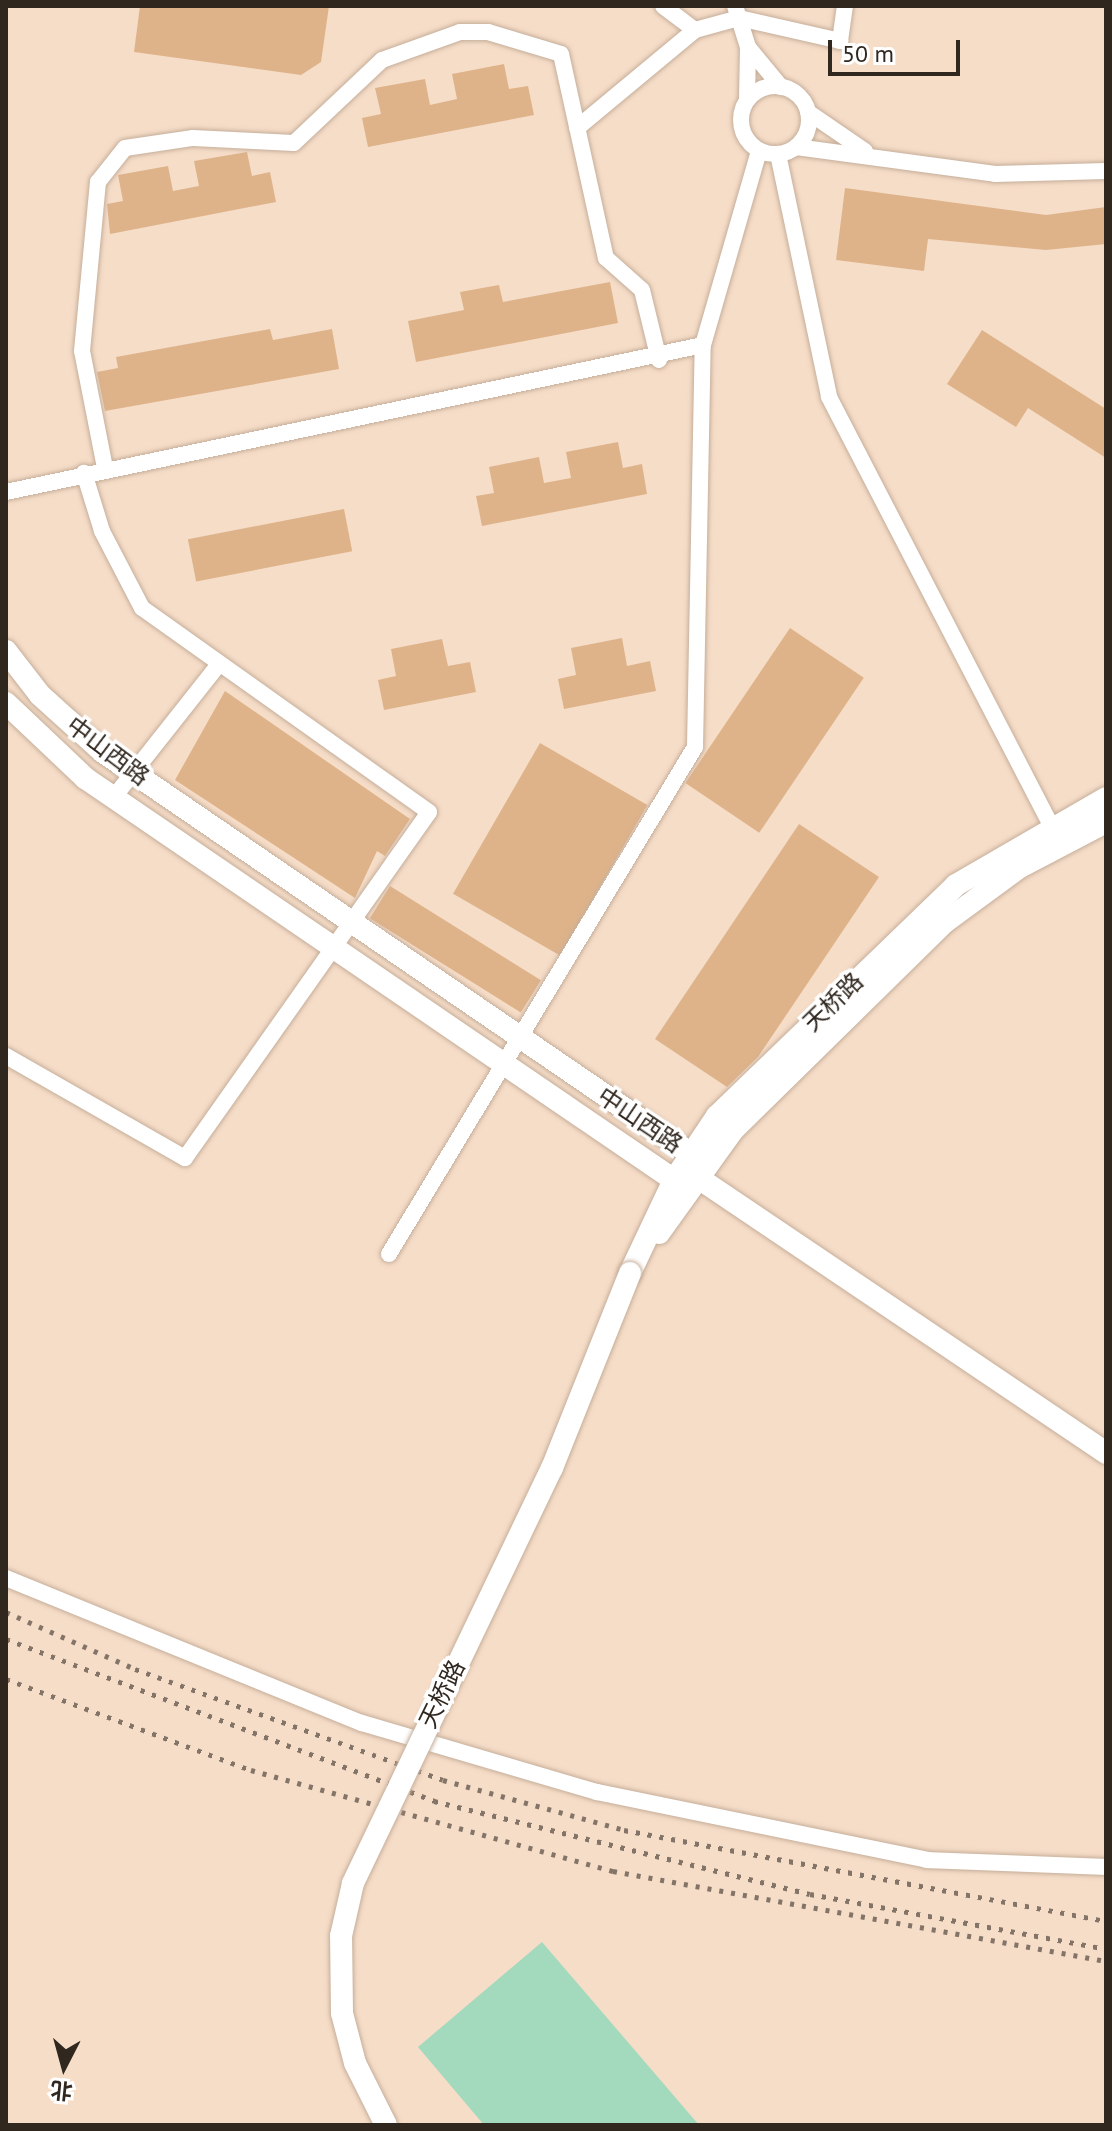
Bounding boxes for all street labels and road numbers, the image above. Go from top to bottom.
street label: 中山西路 [61,711,155,791]
street label: 天桥路 [797,967,869,1037]
street label: 中山西路 [592,1081,688,1159]
street label: 天桥路 [413,1655,471,1733]

